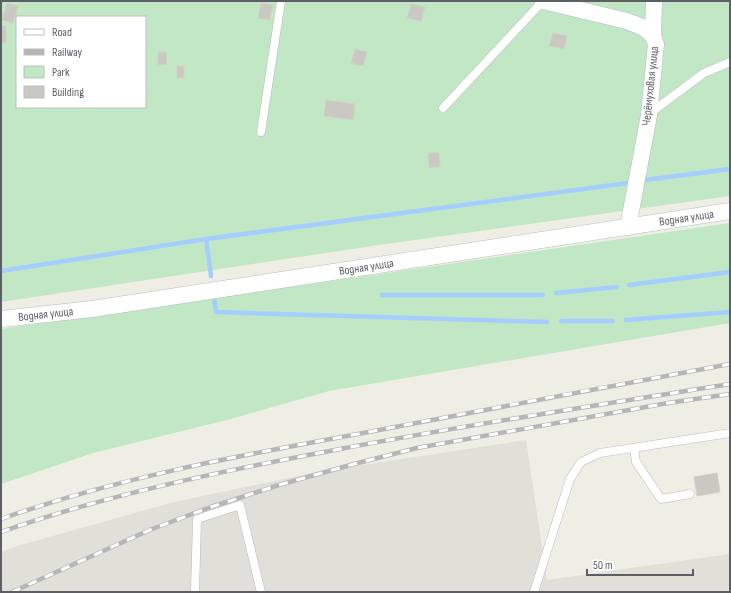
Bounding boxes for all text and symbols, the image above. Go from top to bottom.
legend [16,16,146,108]
text: Road [52,25,72,40]
text: Railway [52,45,83,60]
street label: Черёмуховая улица [639,45,662,127]
text: Park [52,65,70,80]
text: Building [52,85,84,100]
street label: Водная улица [658,207,715,230]
street label: Водная улица [338,256,395,279]
street label: Водная улица [18,304,74,325]
scale bar [587,551,693,577]
text: 50 m [593,558,613,573]

